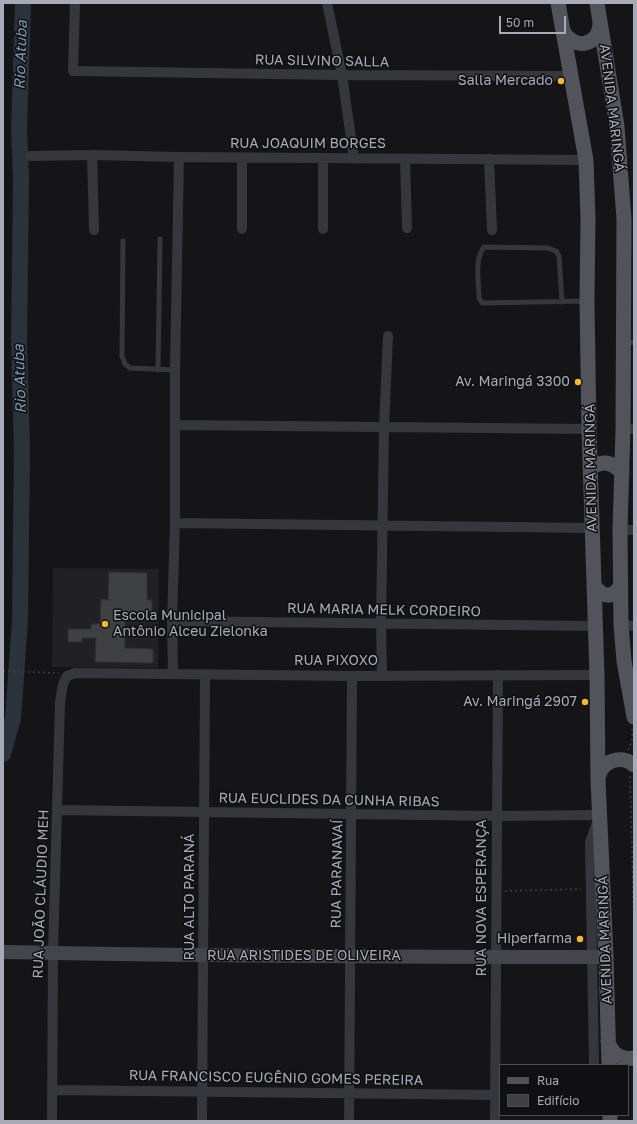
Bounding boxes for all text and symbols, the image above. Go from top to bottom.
scale bar [501,8,568,34]
text: 50 m [506,15,534,30]
water label: Rio Atuba [11,20,31,90]
street label: AVENIDA MARINGÁ [596,43,628,173]
street label: RUA SILVINO SALLA [255,51,389,71]
place label: Salla Mercado [458,73,553,89]
marker: Salla Mercado [556,76,566,86]
street label: RUA JOAQUIM BORGES [230,136,386,152]
water label: Rio Atuba [10,344,30,414]
place label: Av. Maringá 3300 [455,374,570,390]
marker: Av. Maringá 3300 [573,377,583,387]
street label: AVENIDA MARINGÁ [581,404,601,532]
street label: RUA MARIA MELK CORDEIRO [287,600,481,620]
place label: Escola Municipal Antônio Alceu Zielonka [113,608,268,640]
marker: Escola Municipal Antônio Alceu Zielonka [100,619,110,629]
street label: RUA PIXOXO [294,653,378,669]
place label: Av. Maringá 2907 [463,694,577,710]
marker: Av. Maringá 2907 [580,697,590,707]
street label: RUA EUCLIDES DA CUNHA RIBAS [218,790,440,810]
street label: RUA JOÃO CLÁUDIO MEH [30,809,52,979]
street label: RUA PARANAVAÍ [328,819,346,929]
street label: RUA NOVA ESPERANÇA [474,819,490,977]
street label: RUA ALTO PARANÁ [182,834,198,960]
street label: AVENIDA MARINGÁ [594,876,616,1004]
place label: Hiperfarma [497,931,572,947]
marker: Hiperfarma [575,934,585,944]
street label: RUA ARISTIDES DE OLIVEIRA [207,948,401,964]
legend [499,1064,629,1116]
street label: RUA FRANCISCO EUGÊNIO GOMES PEREIRA [129,1067,423,1089]
text: Rua [537,1073,559,1088]
text: Edifício [537,1093,579,1108]

